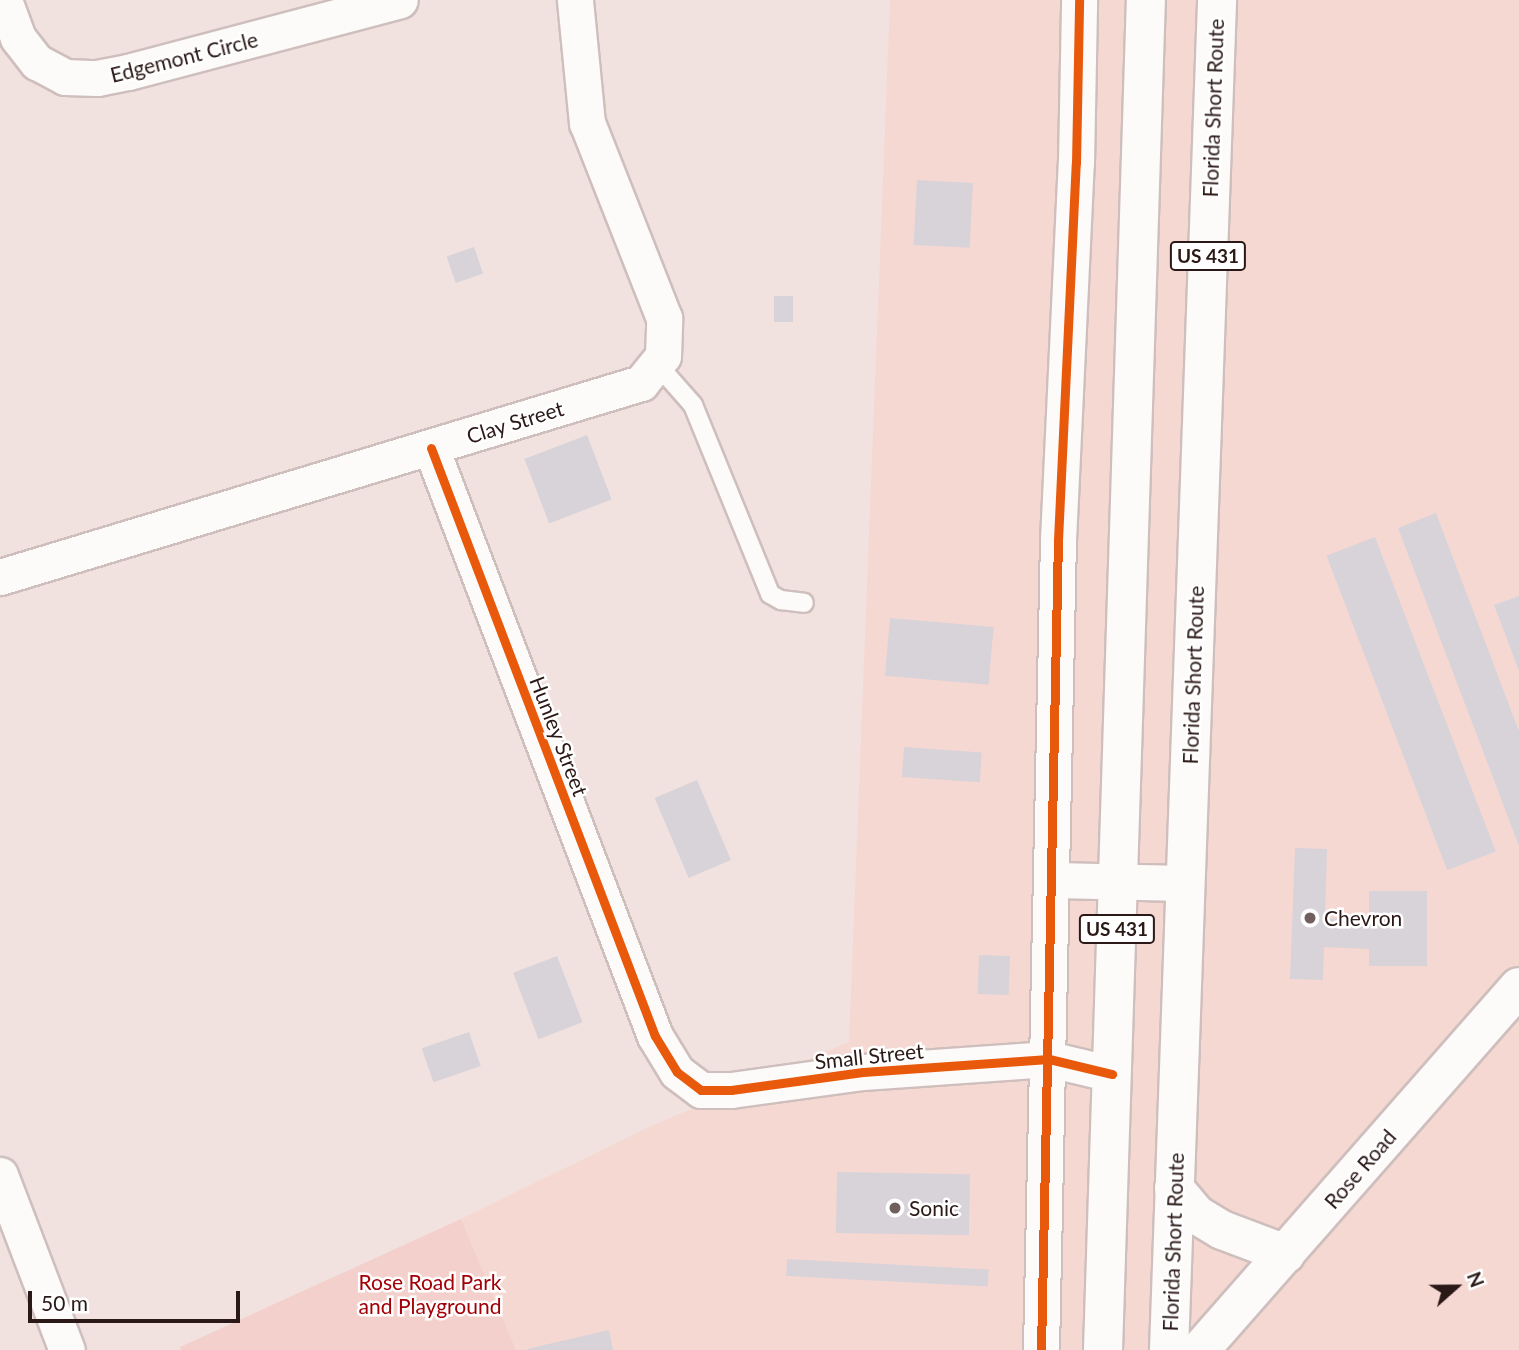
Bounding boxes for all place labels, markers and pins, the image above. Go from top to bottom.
place label: Chevron [1324,905,1402,931]
marker: Chevron [1302,910,1318,926]
place label: Sonic [909,1195,959,1221]
marker: Sonic [887,1200,903,1216]

